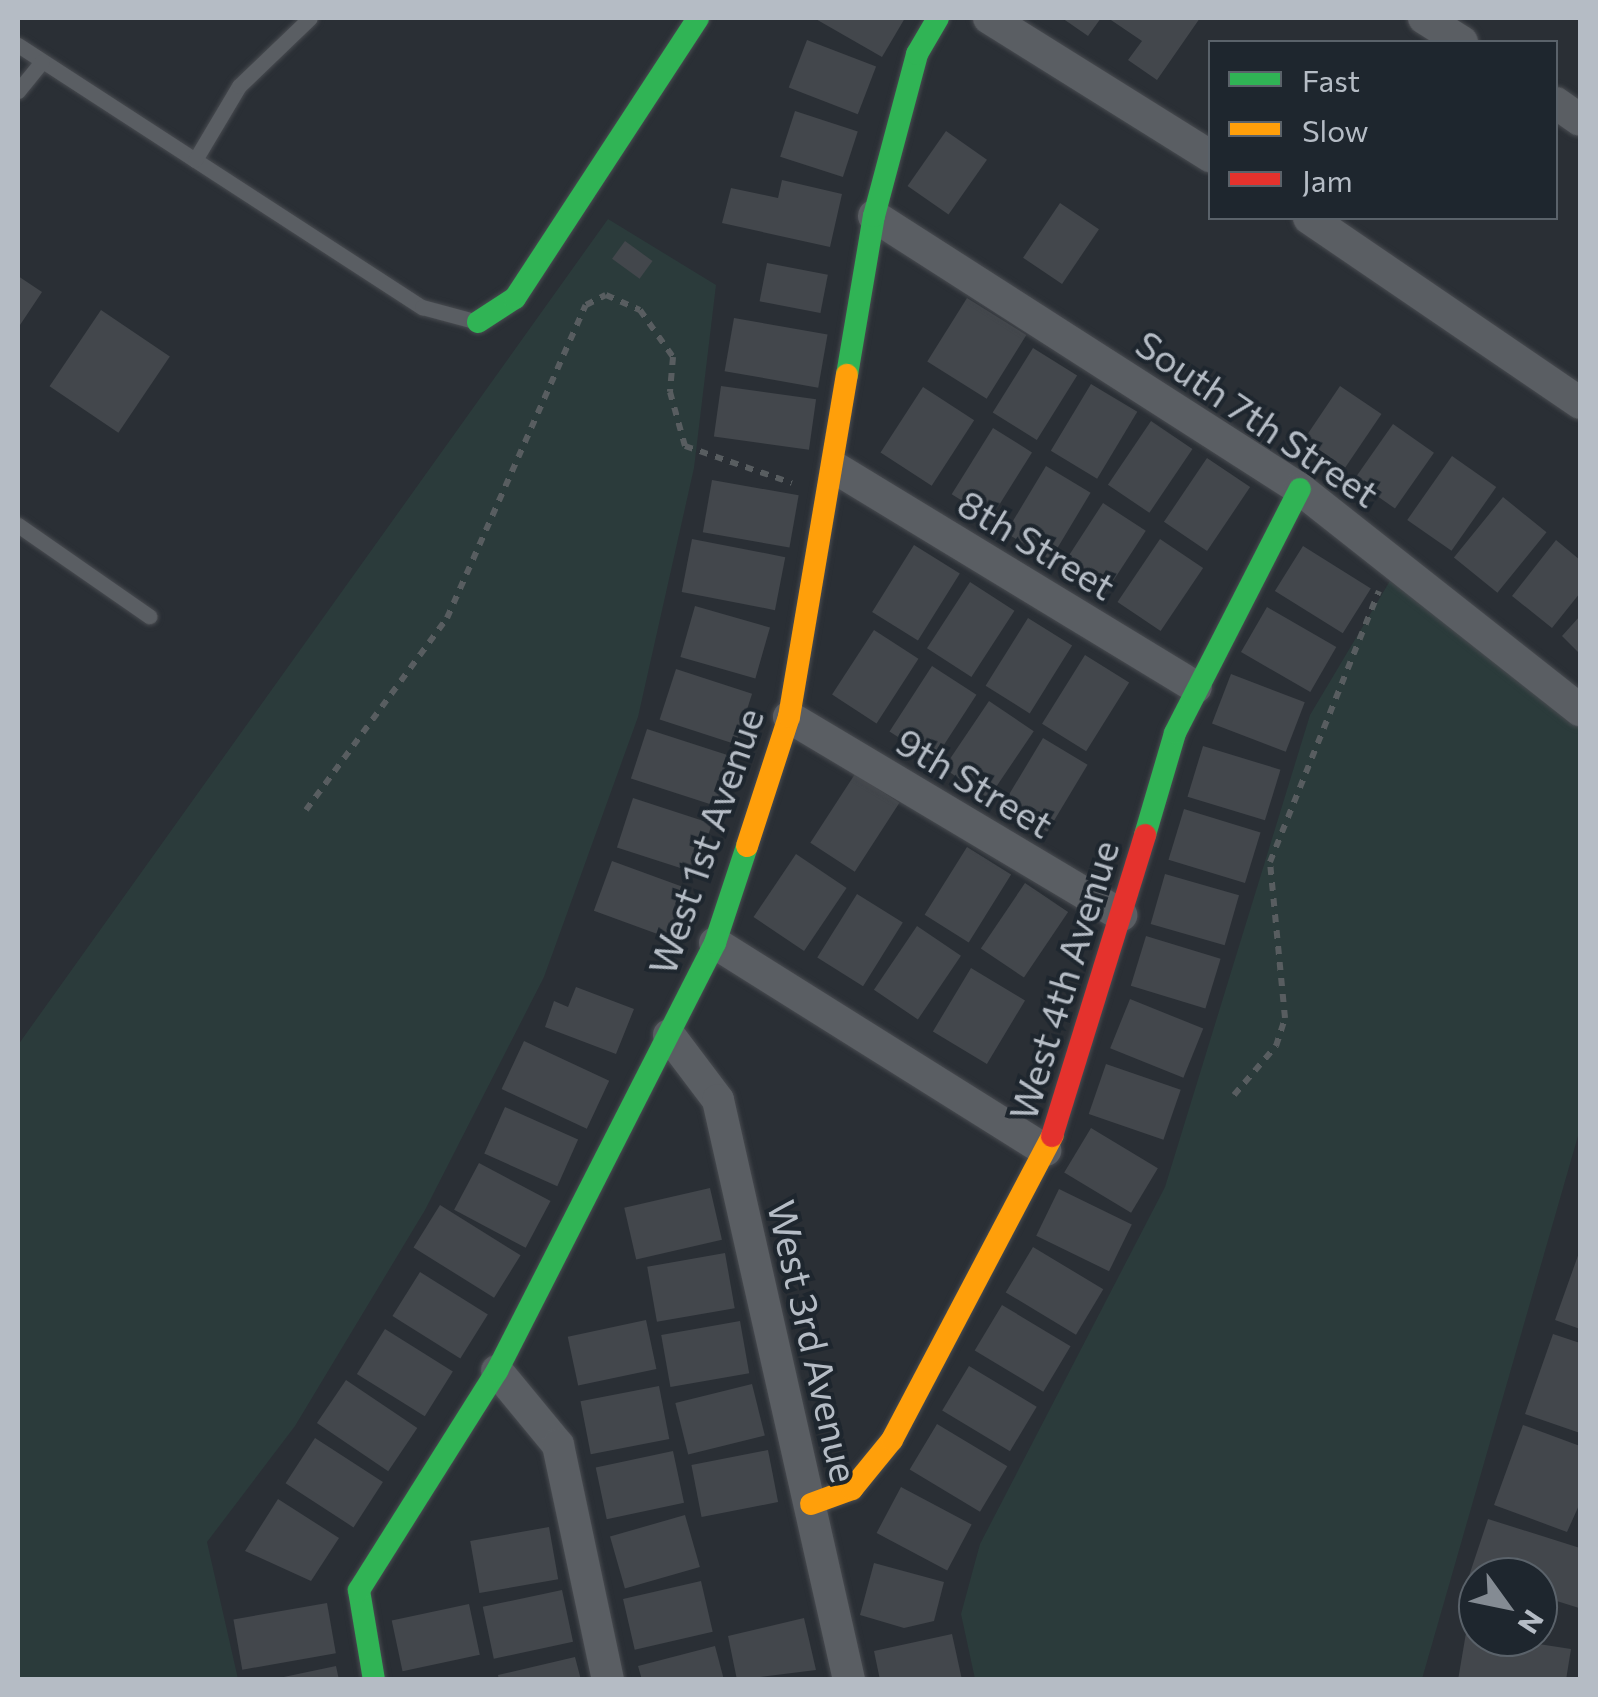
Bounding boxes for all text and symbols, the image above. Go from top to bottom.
legend [1208,40,1558,220]
text: Fast [1302,61,1360,98]
text: Slow [1302,111,1369,148]
text: Jam [1302,161,1353,198]
street label: South 7th Street [1128,320,1388,516]
street label: 8th Street [950,479,1124,609]
street label: West 1st Avenue [638,702,772,980]
street label: 9th Street [888,717,1062,847]
street label: West 4th Avenue [999,835,1127,1125]
street label: West 3rd Avenue [759,1195,869,1487]
north arrow [1458,1557,1558,1657]
text: N [1512,1604,1551,1640]

